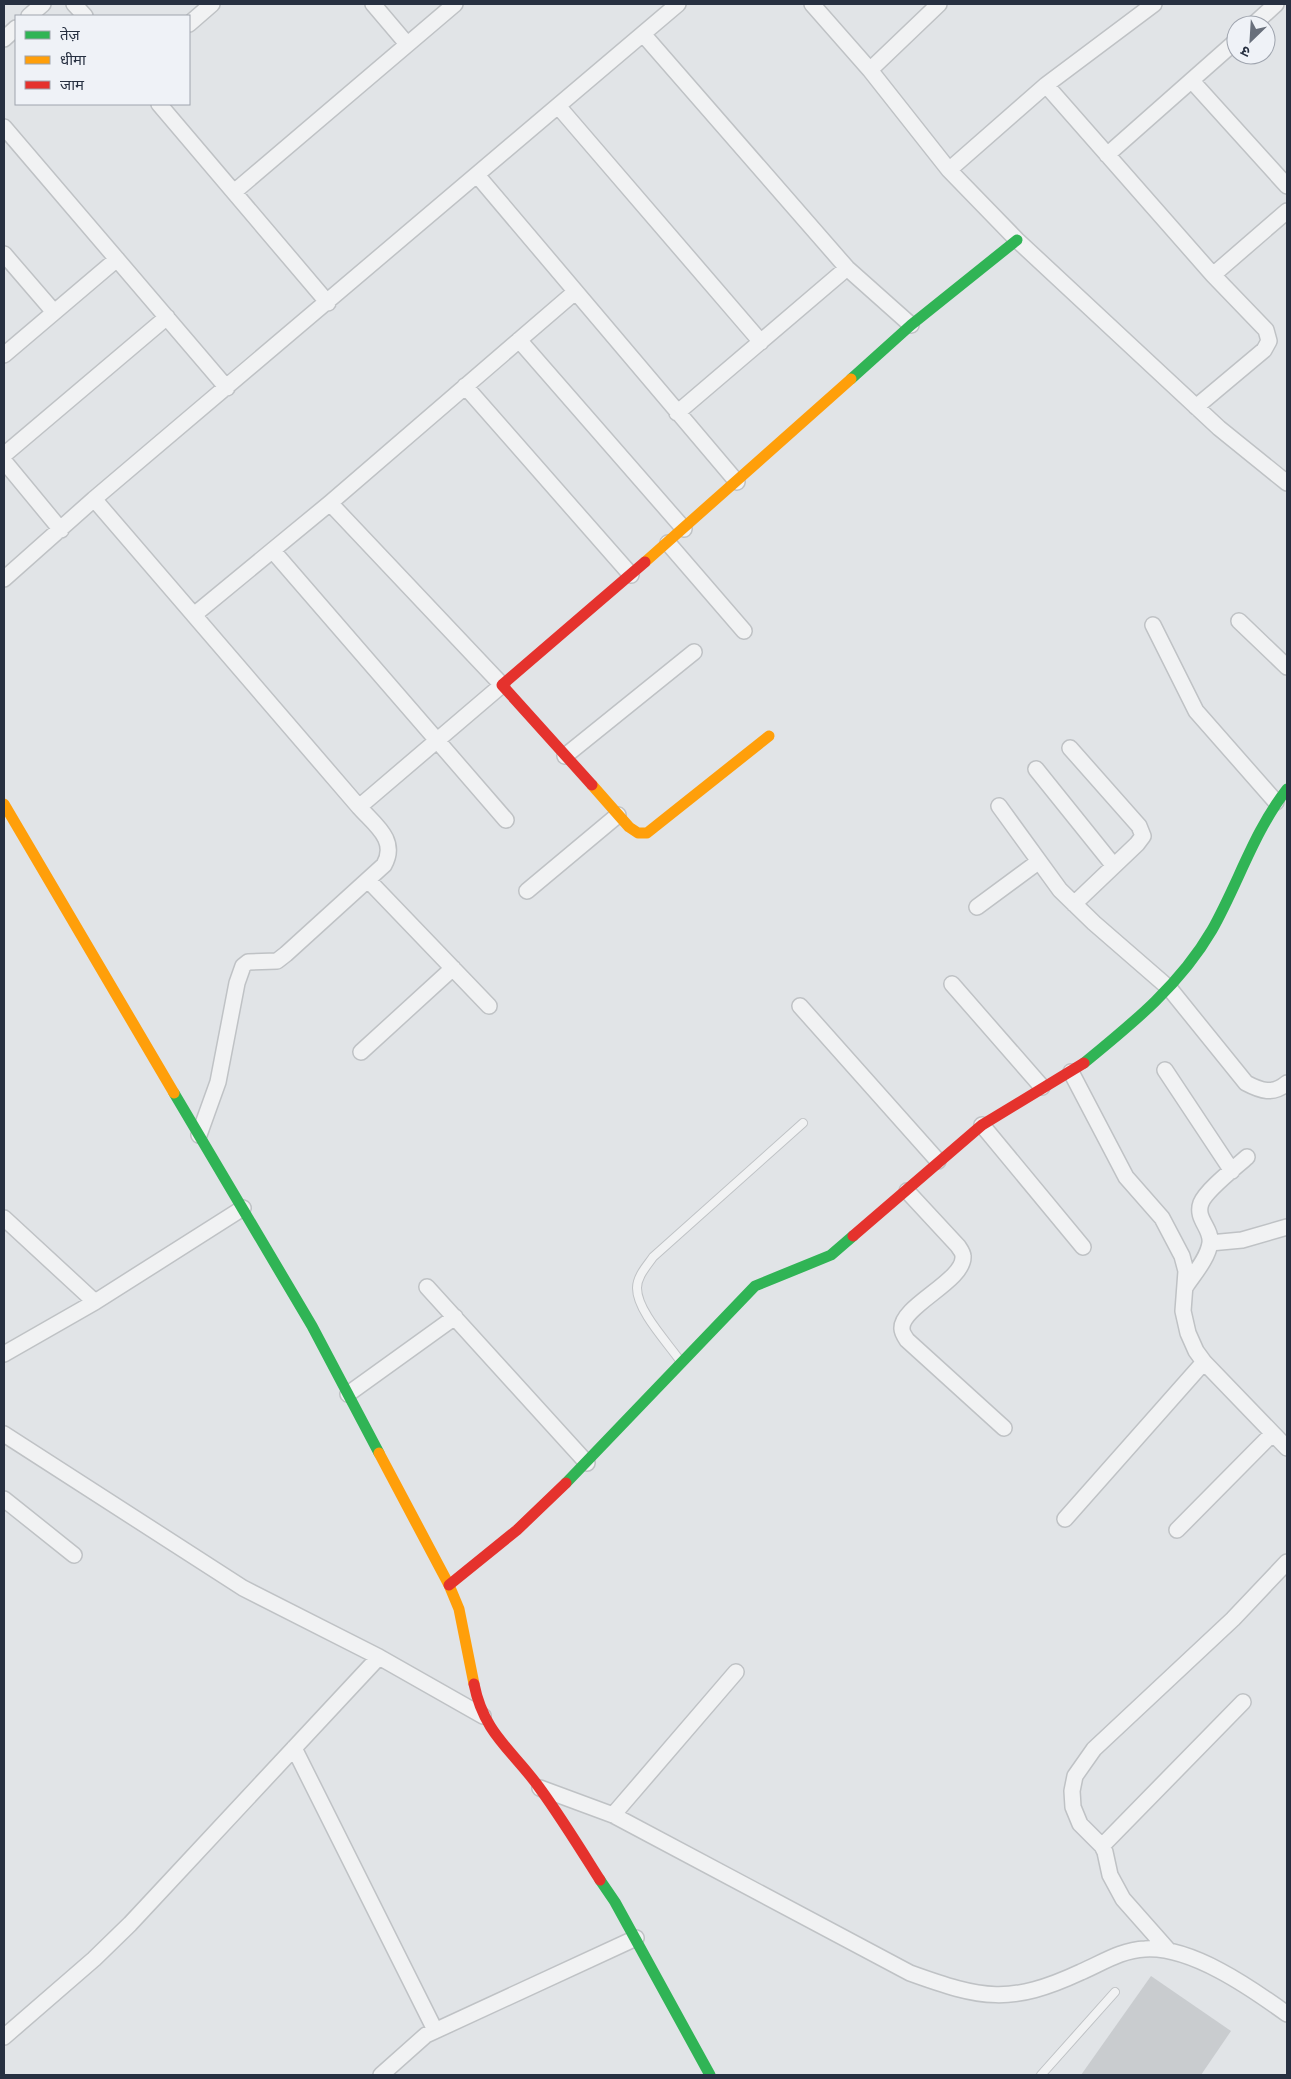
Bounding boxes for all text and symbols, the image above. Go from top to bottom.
legend [15,15,190,105]
north arrow [1226,15,1276,65]
text: तेज़ [60,24,81,45]
text: उ [1237,42,1253,63]
text: धीमा [60,49,87,70]
text: जाम [60,74,85,95]

